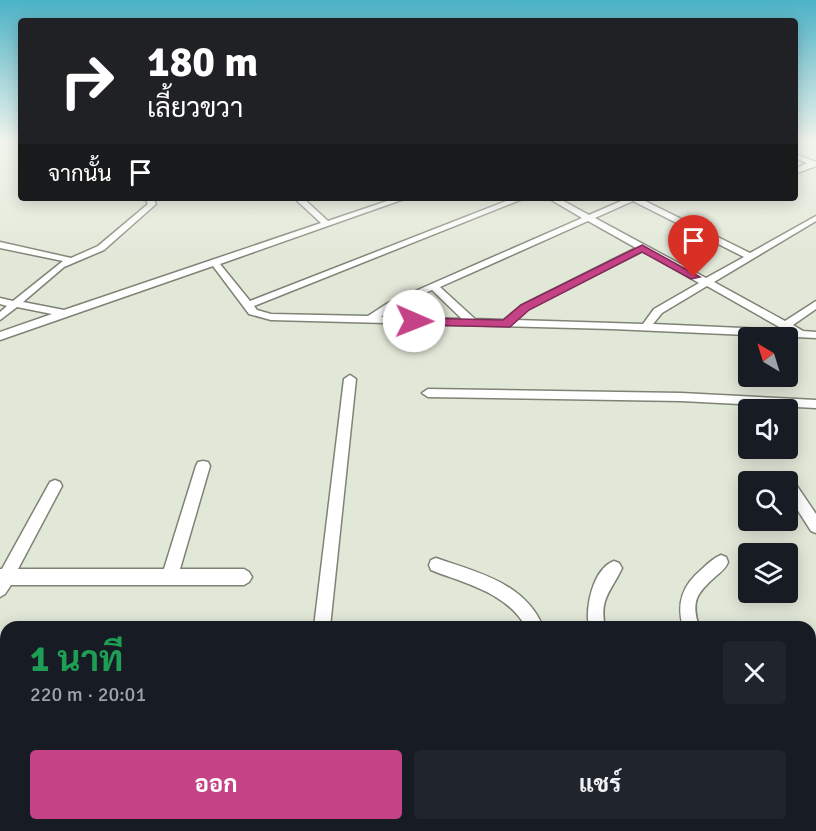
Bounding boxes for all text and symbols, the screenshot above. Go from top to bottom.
text: 180 m [147,37,258,88]
icon: right [48,42,126,120]
text: เลี้ยวขวา [147,92,243,125]
icon: arrive [124,156,157,189]
text: จากนั้น [48,160,112,187]
pin [668,215,719,277]
icon: arrive [677,224,710,257]
position arrow [382,289,446,353]
north arrow [738,327,798,387]
map controls [738,327,798,603]
button: sound [738,399,798,459]
button: search [738,471,798,531]
button: layers [738,543,798,603]
text: 1 นาที [30,637,124,682]
button: close [723,641,786,704]
text: 220 m · 20:01 [30,682,146,707]
button: ออก [30,750,402,819]
button: แชร์ [414,750,786,819]

